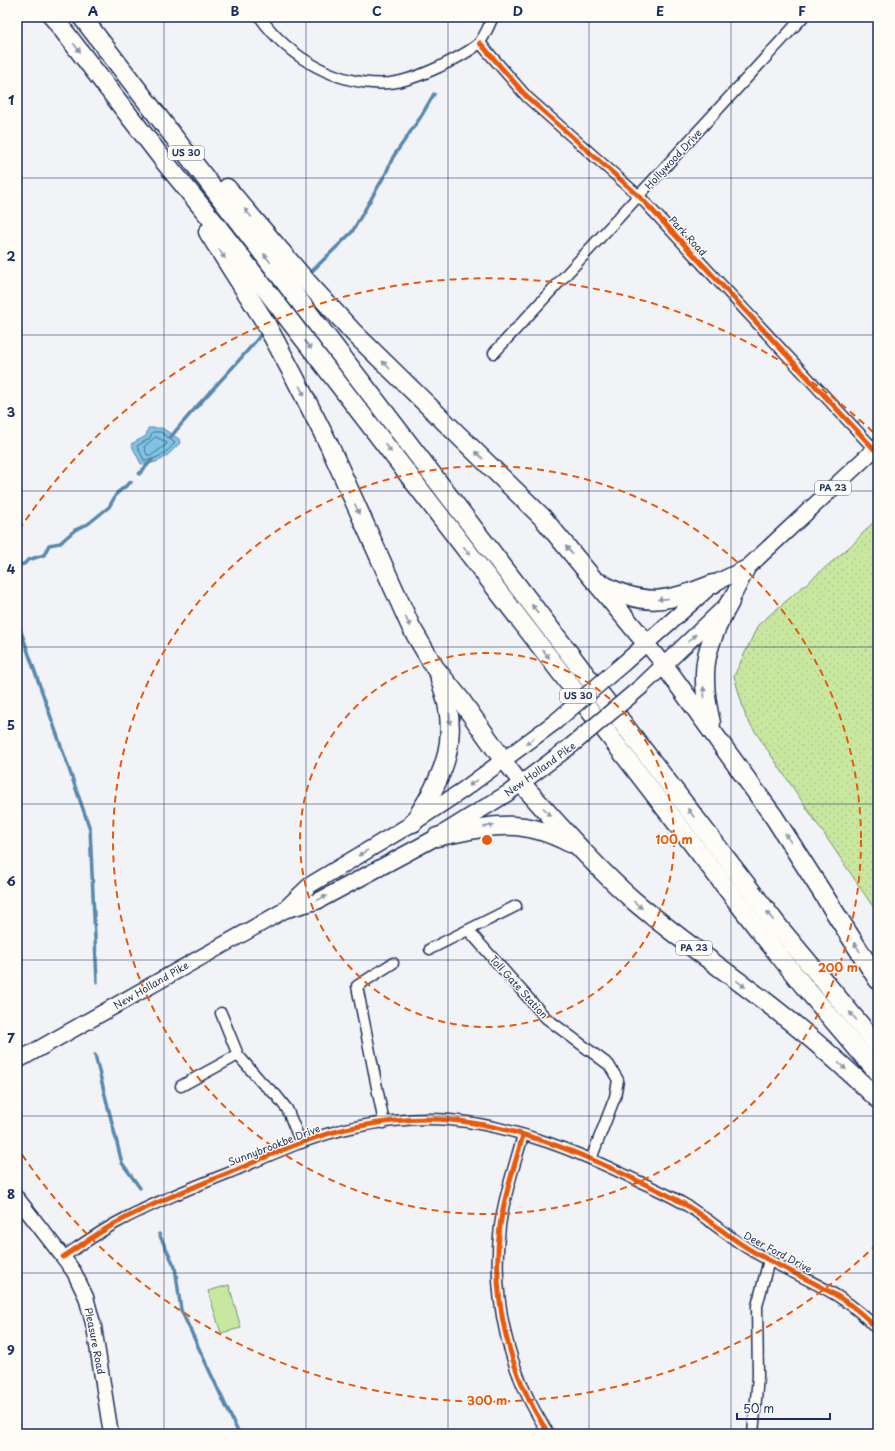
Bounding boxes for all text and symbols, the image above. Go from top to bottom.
text: A [88,1,98,20]
text: B [231,1,240,20]
text: C [372,1,382,20]
text: D [513,1,523,20]
text: E [656,1,664,20]
text: F [798,1,806,20]
one-way arrow [73,42,81,53]
text: 1 [8,90,14,109]
street label: Hollywood Drive [641,125,705,192]
road number: US 30 [168,146,204,160]
one-way arrow [244,208,253,219]
street label: Park Road [666,212,711,259]
text: 2 [6,246,16,265]
one-way arrow [218,249,226,259]
one-way arrow [262,253,271,264]
one-way arrow [304,339,313,350]
one-way arrow [381,360,391,370]
one-way arrow [299,385,305,397]
text: 3 [7,402,16,421]
one-way arrow [383,442,392,453]
one-way arrow [474,451,484,460]
road number: PA 23 [815,481,851,495]
one-way arrow [354,503,360,515]
one-way arrow [564,544,573,555]
one-way arrow [463,545,471,556]
text: 4 [7,559,16,578]
one-way arrow [657,596,669,603]
one-way arrow [531,604,539,615]
one-way arrow [405,616,412,628]
one-way arrow [687,633,697,643]
one-way arrow [542,648,551,659]
one-way arrow [701,686,708,698]
road number: US 30 [560,689,596,703]
one-way arrow [446,712,453,725]
text: 5 [7,715,15,734]
one-way arrow [524,737,535,746]
street label: New Holland Pike [501,738,578,800]
one-way arrow [467,779,478,787]
one-way arrow [543,807,552,818]
one-way arrow [686,807,695,818]
one-way arrow [483,823,495,829]
text: 100 m [655,830,693,848]
one-way arrow [784,832,792,843]
centre of rings [480,833,494,847]
one-way arrow [358,849,368,857]
text: 6 [6,871,16,890]
one-way arrow [316,895,328,901]
one-way arrow [633,900,644,909]
one-way arrow [765,910,774,921]
road number: PA 23 [676,941,712,955]
one-way arrow [854,941,861,953]
street label: Toll Gate Station [487,952,552,1022]
street label: New Holland Pike [110,957,191,1012]
text: 200 m [818,958,858,976]
one-way arrow [736,980,747,988]
one-way arrow [848,1011,857,1021]
text: 7 [7,1028,15,1047]
one-way arrow [838,1061,847,1070]
street label: Sunnybrookbe Drive [226,1120,322,1170]
text: 8 [7,1184,15,1203]
street label: Deer Ford Drive [741,1227,816,1276]
street label: Pleasure Road [82,1306,109,1376]
text: 9 [7,1340,15,1359]
text: 300 m [467,1391,507,1409]
scale bar [737,1395,830,1421]
text: 50 m [743,1399,774,1417]

